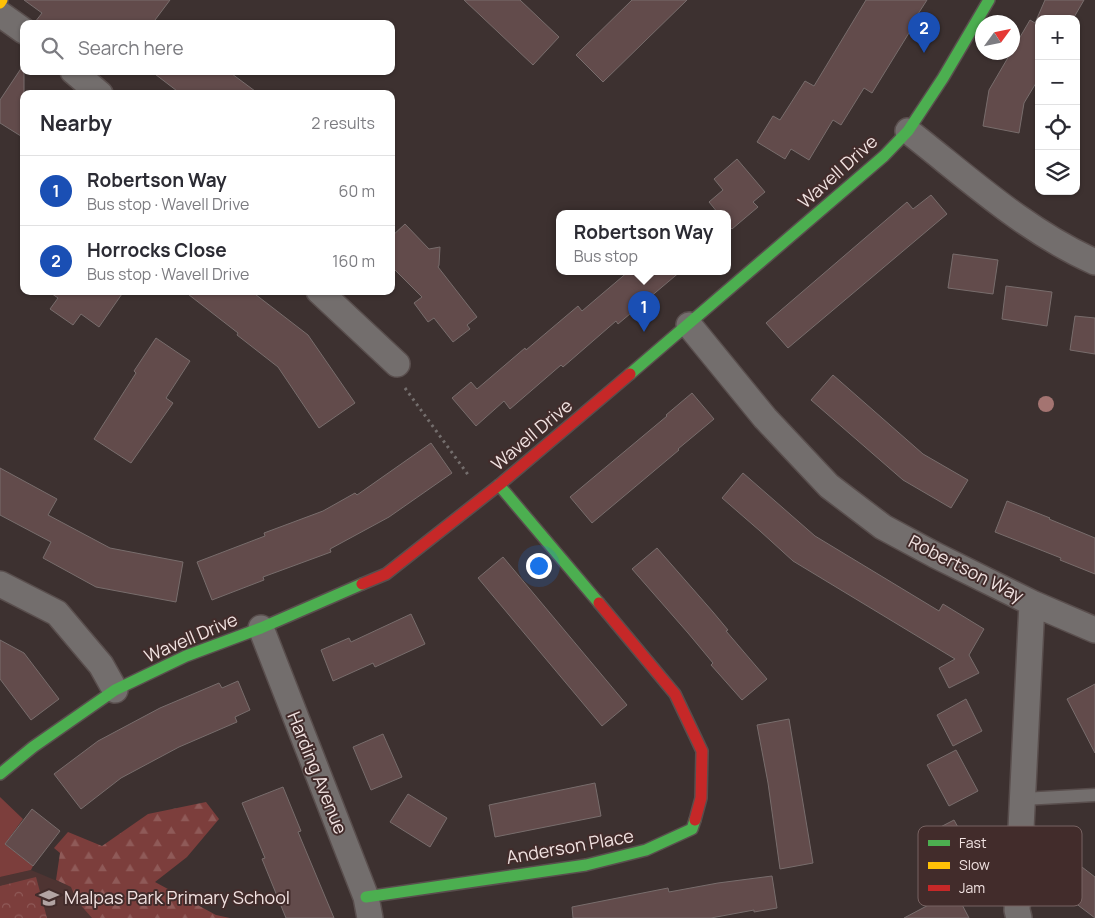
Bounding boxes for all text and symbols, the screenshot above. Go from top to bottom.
pin: 2 [908,12,940,53]
north arrow [975,15,1020,60]
map controls [1035,15,1080,195]
button: + [1035,15,1080,60]
search box [20,20,395,75]
icon: search [38,34,66,62]
text: Search here [78,35,184,61]
button: − [1035,60,1080,105]
button: locate [1035,105,1080,150]
text: Nearby [40,109,112,137]
text: 2 results [311,112,375,134]
street label: Wavell Drive [792,129,882,213]
button: layers [1035,150,1080,195]
text: Robertson Way [87,167,227,193]
text: 1 [52,180,60,202]
text: 60 m [339,180,375,202]
text: Bus stop · Wavell Drive [87,193,249,215]
popup [556,210,731,275]
text: Robertson Way [574,219,713,245]
text: Horrocks Close [87,237,227,263]
text: Bus stop [574,245,638,267]
text: 2 [51,250,61,272]
text: 160 m [332,250,375,272]
text: Bus stop · Wavell Drive [87,263,249,285]
pin: 1 [628,291,660,332]
street label: Wavell Drive [486,393,577,475]
street label: Robertson Way [905,529,1029,608]
your location [526,553,552,579]
street label: Wavell Drive [140,607,241,667]
street label: Harding Avenue [282,708,353,837]
street label: Anderson Place [504,823,635,869]
legend [918,826,1082,906]
text: Fast [959,833,987,852]
text: Slow [959,855,990,874]
text: Jam [959,878,985,897]
place label: Malpas Park Primary School [64,885,290,909]
school or university icon: Malpas Park Primary School [38,887,60,909]

